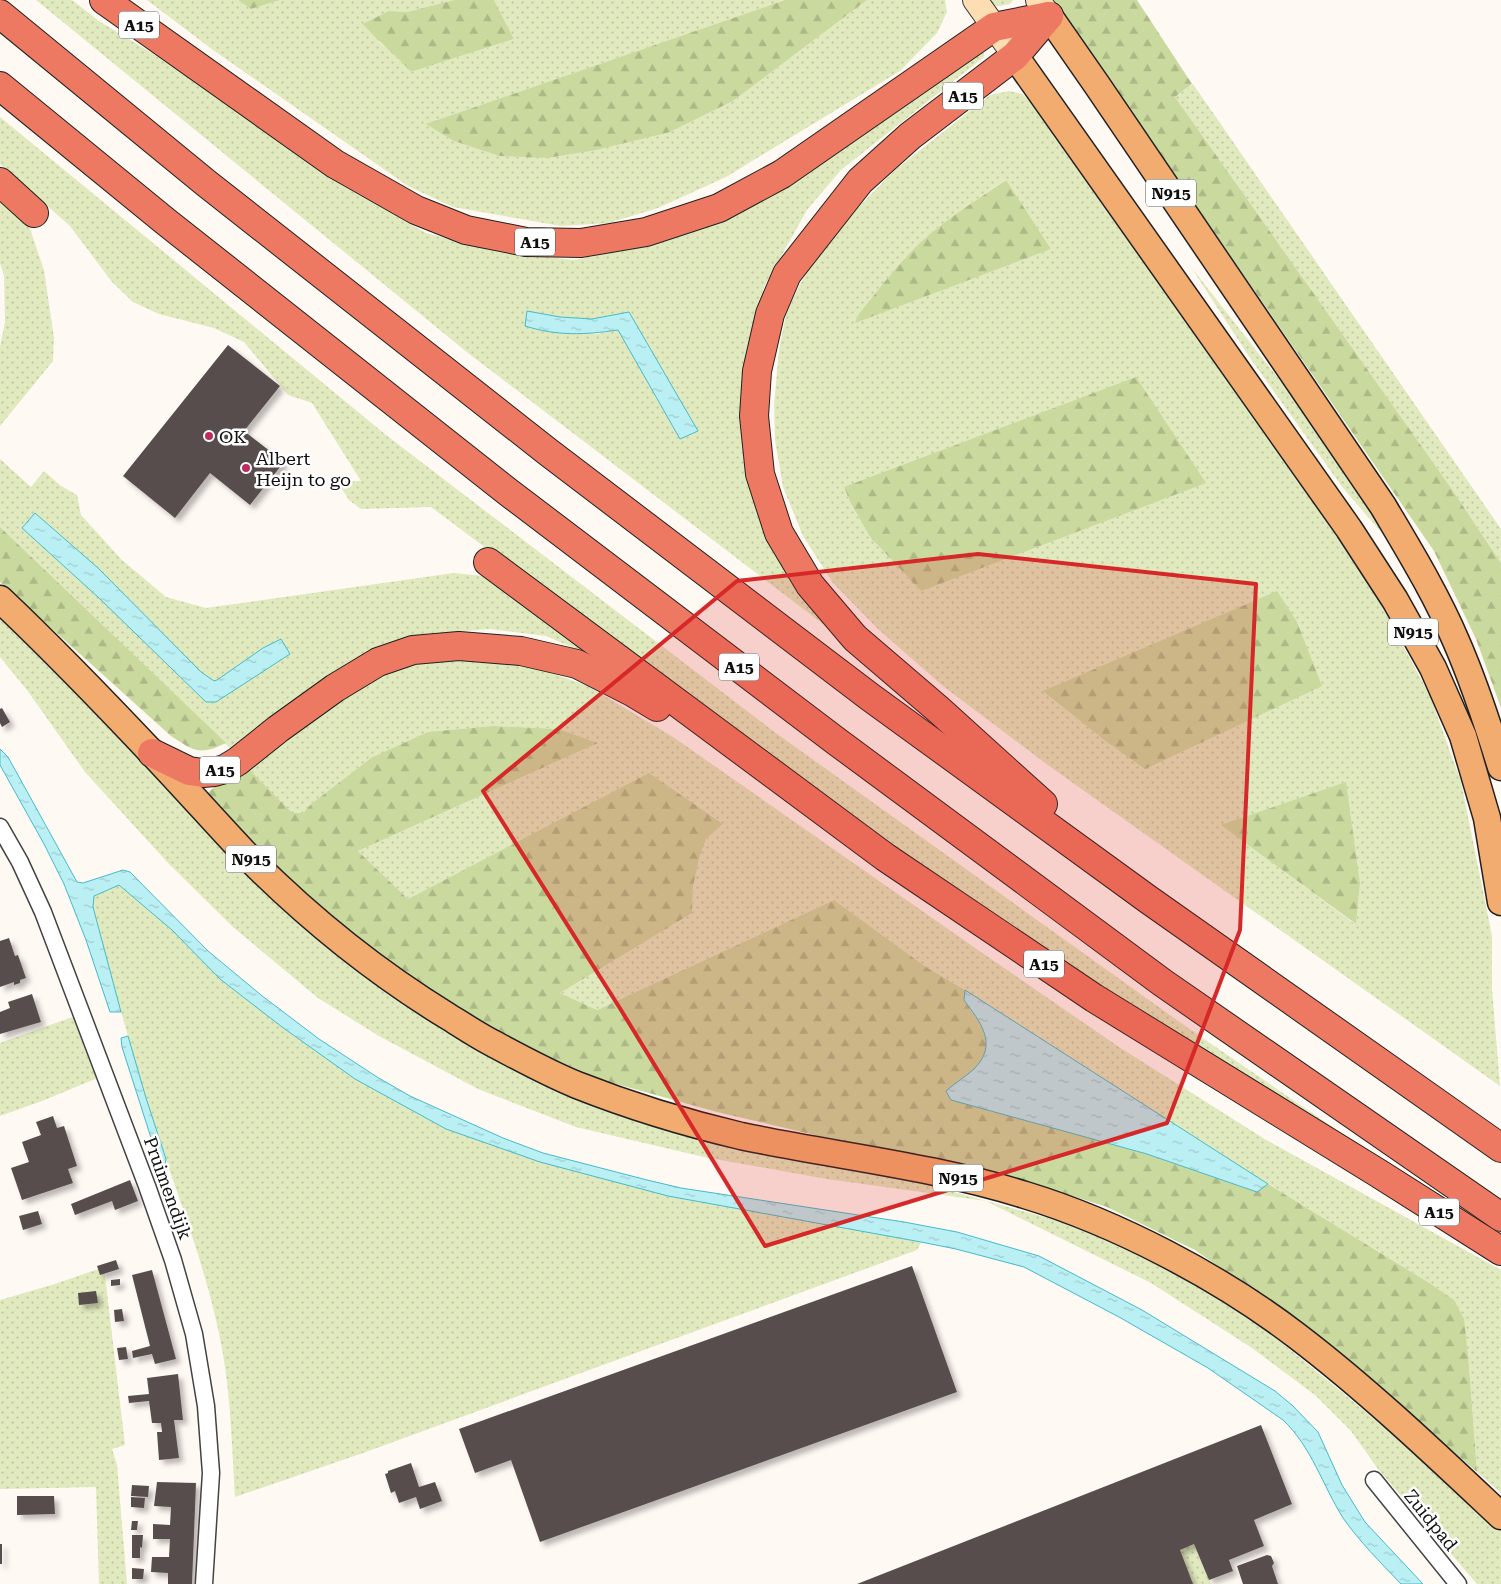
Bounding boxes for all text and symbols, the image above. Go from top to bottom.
road number: A15 [119,12,159,38]
road number: A15 [943,82,983,110]
road number: N915 [1146,180,1196,207]
road number: A15 [515,228,555,256]
place label: OK [219,426,246,447]
marker: OK [203,430,215,442]
place label: Albert Heijn to go [256,448,351,490]
marker: Albert Heijn to go [240,462,252,474]
road number: N915 [1388,618,1438,646]
road number: A15 [719,654,759,680]
road number: A15 [200,756,240,784]
road number: N915 [226,846,276,872]
road number: A15 [1024,951,1064,978]
street label: Pruimendijk [140,1134,196,1242]
road number: N915 [933,1164,983,1192]
road number: A15 [1419,1198,1459,1226]
street label: Zuidpad [1400,1485,1462,1555]

